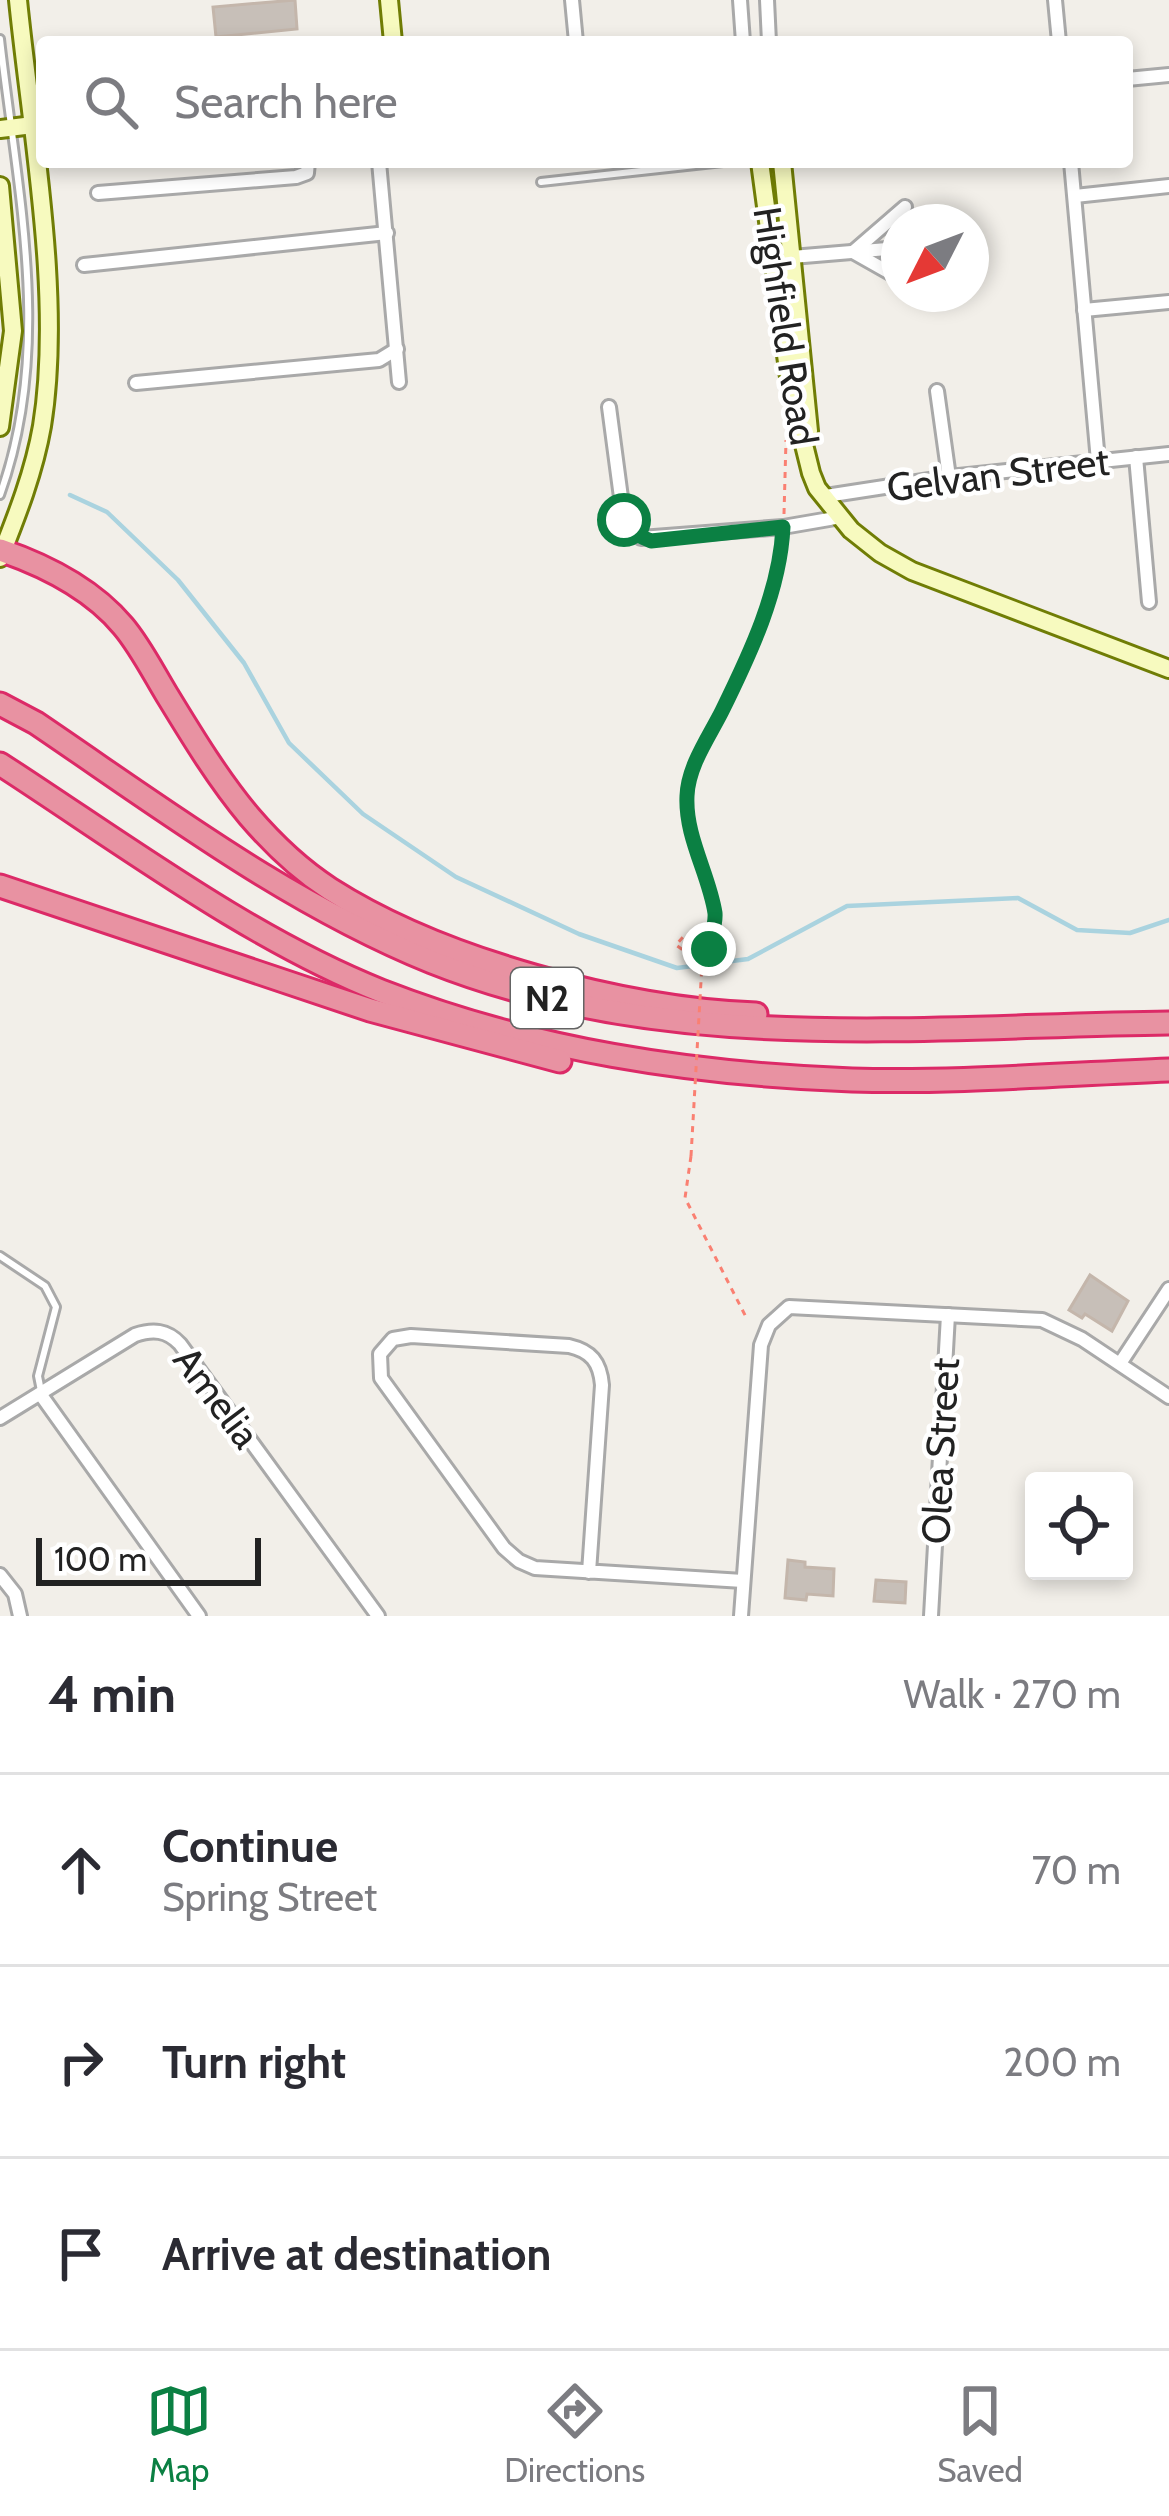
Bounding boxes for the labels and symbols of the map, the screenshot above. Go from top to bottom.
street label: Highfield Road [743,203,829,449]
north arrow [881,204,989,312]
street label: Gelvan Street [884,437,1112,511]
route start [597,493,651,547]
route end [682,922,736,976]
road number: N2 [511,968,583,1028]
street label: Amelia [163,1337,271,1457]
street label: Olea Street [911,1357,969,1545]
scale bar [36,1532,261,1585]

